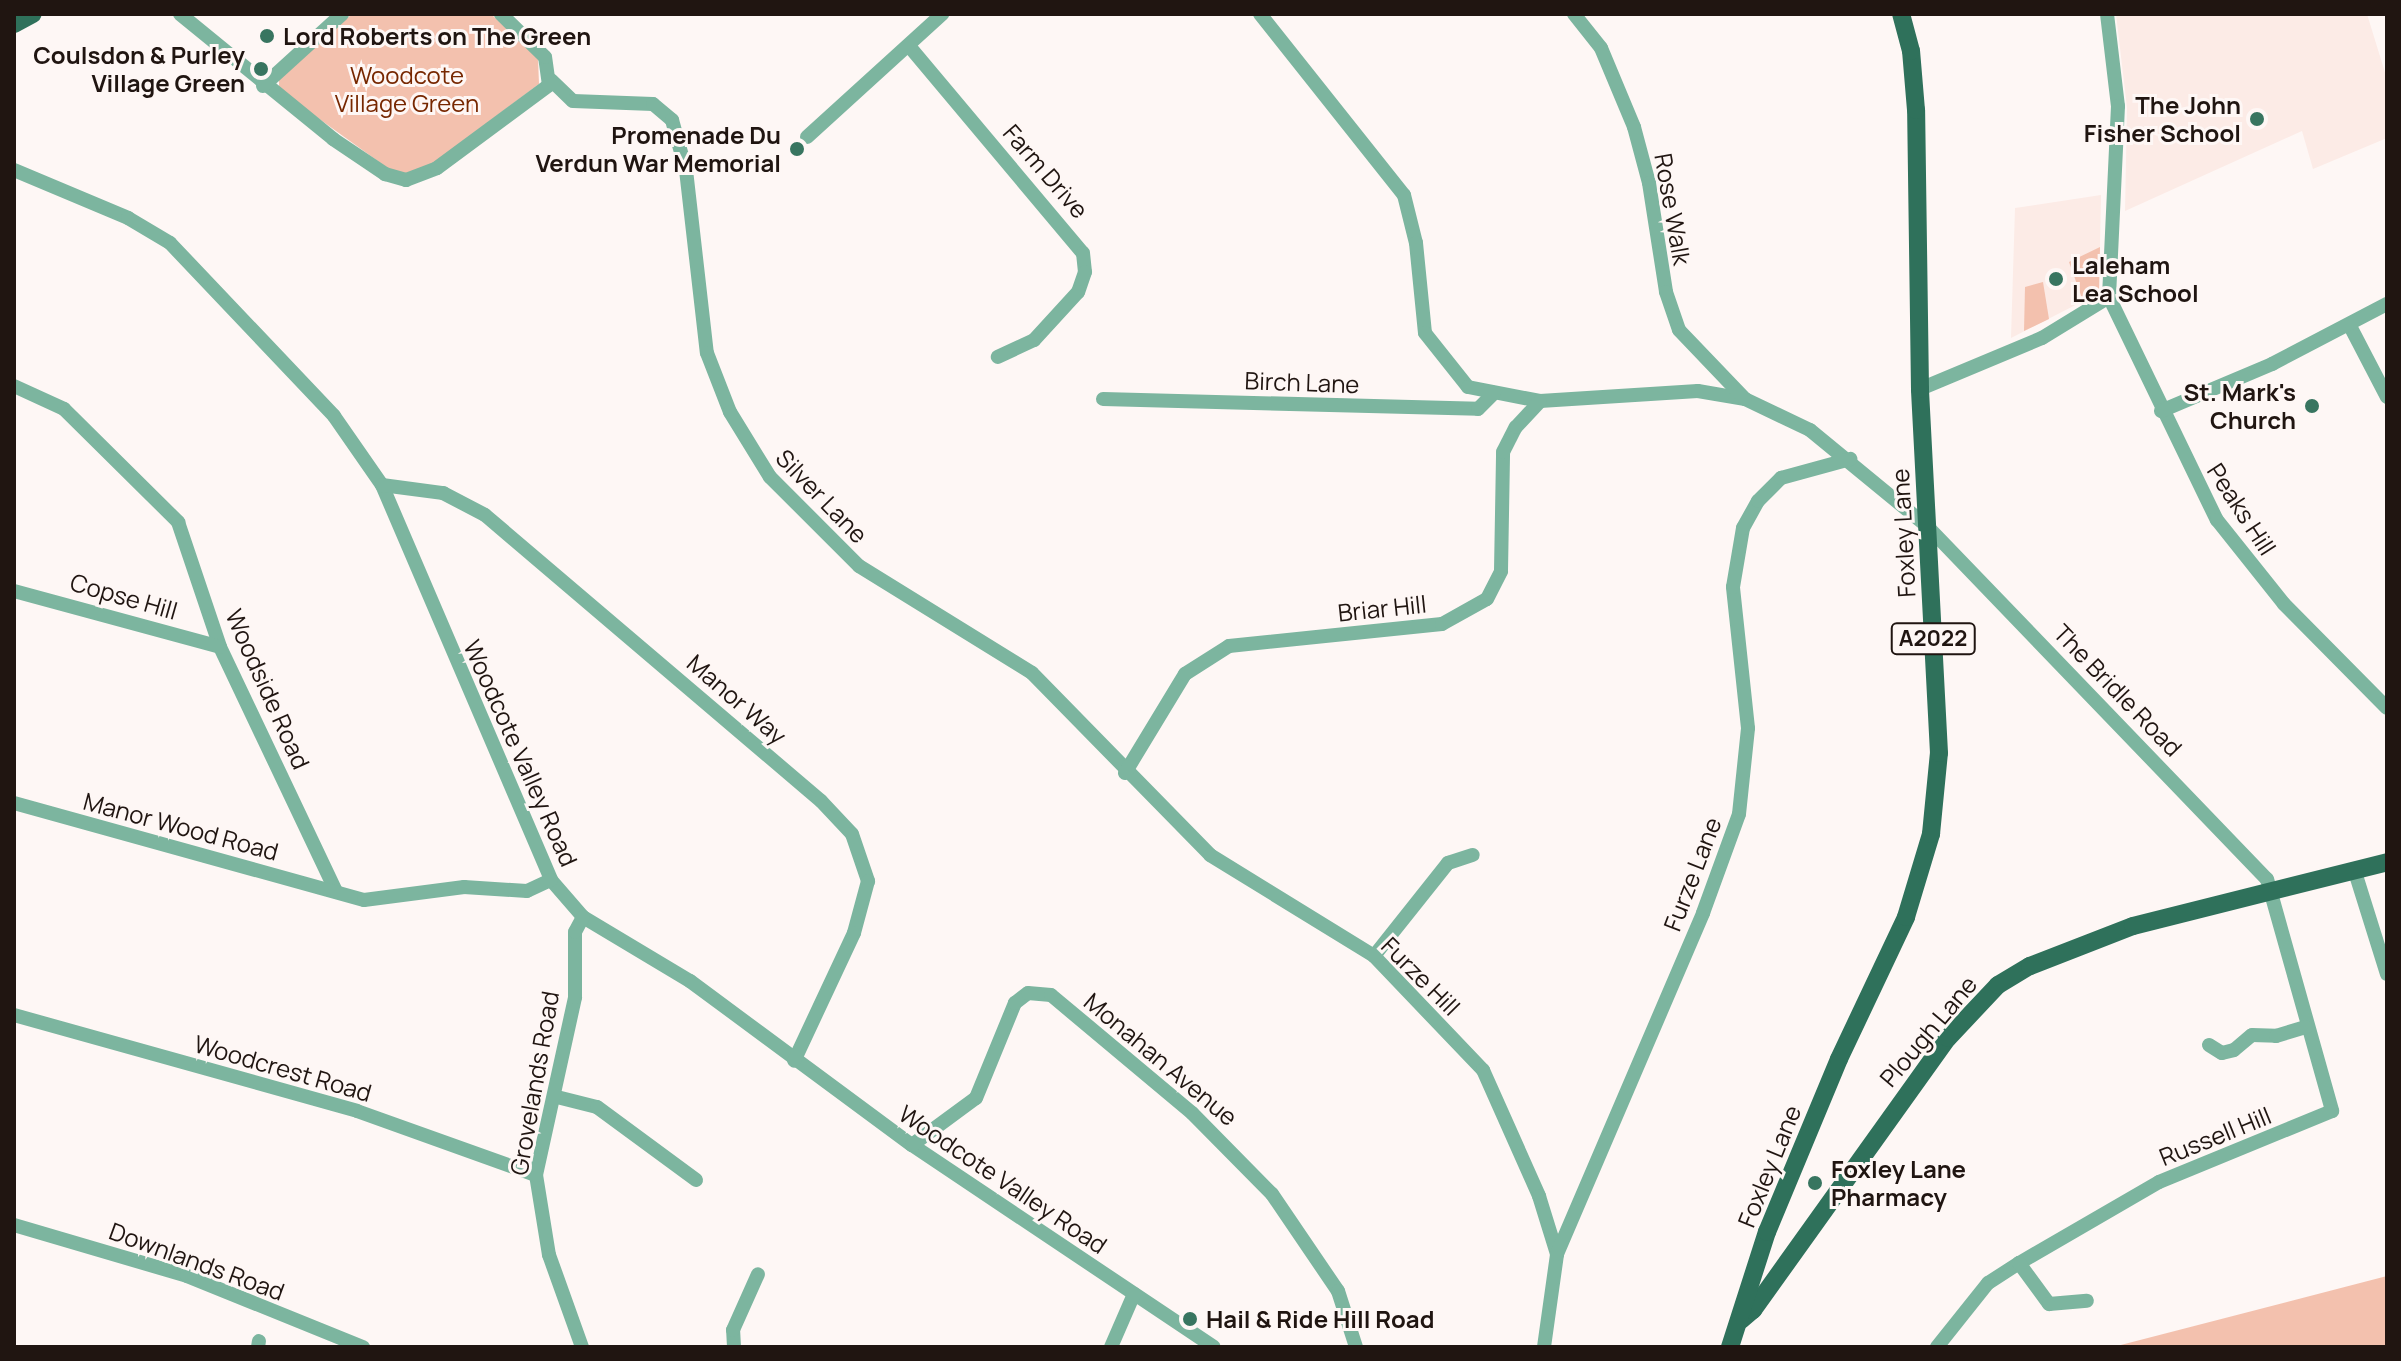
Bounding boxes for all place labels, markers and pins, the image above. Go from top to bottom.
place label: Lord Roberts on The Green [283,22,591,50]
marker: Lord Roberts on The Green [258,27,276,45]
place label: Coulsdon & Purley Village Green [33,41,245,97]
marker: Coulsdon & Purley Village Green [252,60,270,78]
place label: The John Fisher School [2084,91,2241,147]
marker: The John Fisher School [2248,110,2266,128]
place label: Promenade Du Verdun War Memorial [535,121,781,177]
marker: Promenade Du Verdun War Memorial [788,140,806,158]
place label: Laleham Lea School [2072,251,2199,307]
marker: Laleham Lea School [2047,270,2065,288]
place label: St. Mark's Church [2184,378,2296,434]
marker: St. Mark's Church [2303,397,2321,415]
place label: Foxley Lane Pharmacy [1831,1155,1966,1211]
marker: Foxley Lane Pharmacy [1806,1174,1824,1192]
place label: Hail & Ride Hill Road [1206,1305,1434,1333]
marker: Hail & Ride Hill Road [1181,1310,1199,1328]

